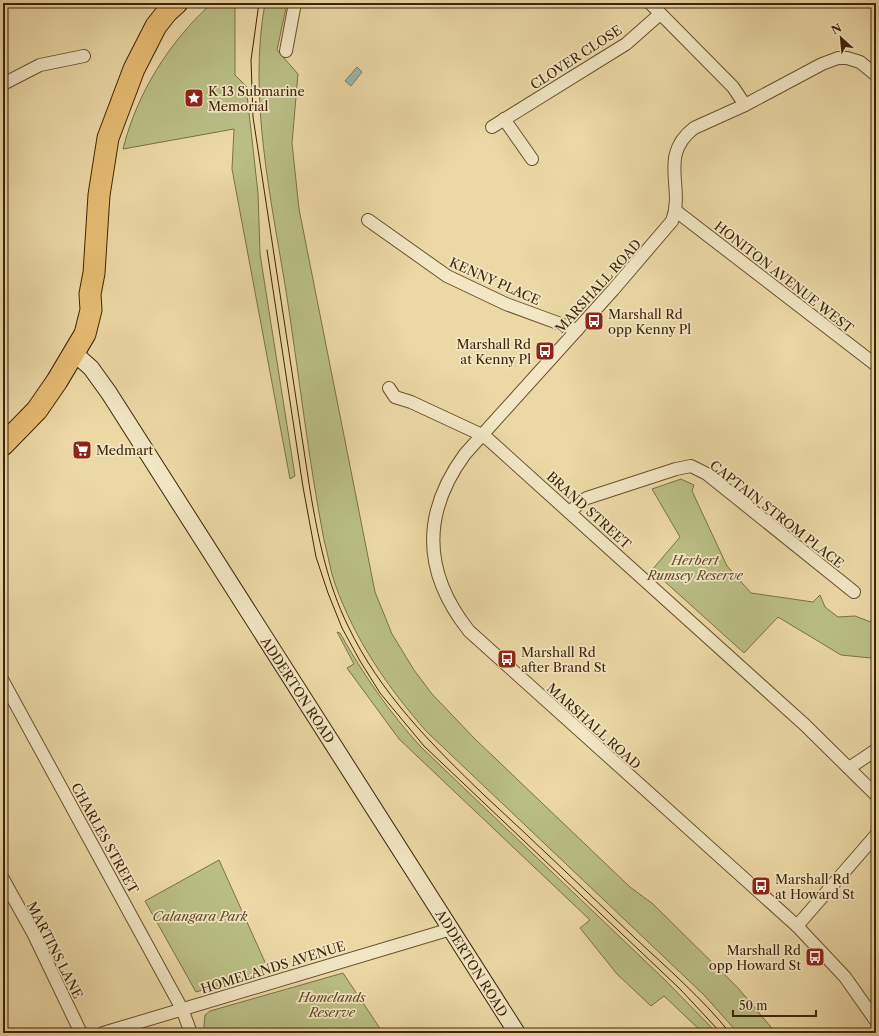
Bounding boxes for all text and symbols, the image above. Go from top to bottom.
north arrow [821,18,861,58]
text: N [829,20,844,37]
street label: CLOVER CLOSE [527,21,625,93]
place label: K 13 Submarine Memorial [208,83,305,114]
place icon: K 13 Submarine Memorial [183,87,205,109]
street label: HONITON AVENUE WEST [711,218,857,336]
street label: MARSHALL ROAD [552,236,644,336]
street label: KENNY PLACE [447,254,543,308]
place label: Marshall Rd opp Kenny Pl [608,306,691,337]
bus stop icon: Marshall Rd opp Kenny Pl [583,310,605,332]
place label: Marshall Rd at Kenny Pl [456,336,531,367]
bus stop icon: Marshall Rd at Kenny Pl [534,340,556,362]
supermarket icon: Medmart [71,439,93,461]
place label: Medmart [96,442,153,458]
street label: CAPTAIN STROM PLACE [707,457,847,571]
street label: BRAND STREET [544,468,635,552]
park label: Herbert Rumsey Reserve [646,552,743,583]
street label: ADDERTON ROAD [257,633,338,746]
place label: Marshall Rd after Brand St [521,644,606,675]
bus stop icon: Marshall Rd after Brand St [496,648,518,670]
street label: MARSHALL ROAD [544,680,644,772]
street label: CHARLES STREET [68,780,142,896]
place label: Marshall Rd at Howard St [775,871,855,902]
bus stop icon: Marshall Rd at Howard St [750,875,772,897]
street label: MARTINS LANE [24,899,86,1001]
street label: ADDERTON ROAD [432,906,511,1019]
park label: Calangara Park [152,908,248,924]
street label: HOMELANDS AVENUE [199,937,347,997]
place label: Marshall Rd opp Howard St [709,942,801,973]
bus stop icon: Marshall Rd opp Howard St [804,946,826,968]
park label: Homelands Reserve [297,989,366,1020]
scale bar [733,992,816,1018]
text: 50 m [739,998,768,1013]

